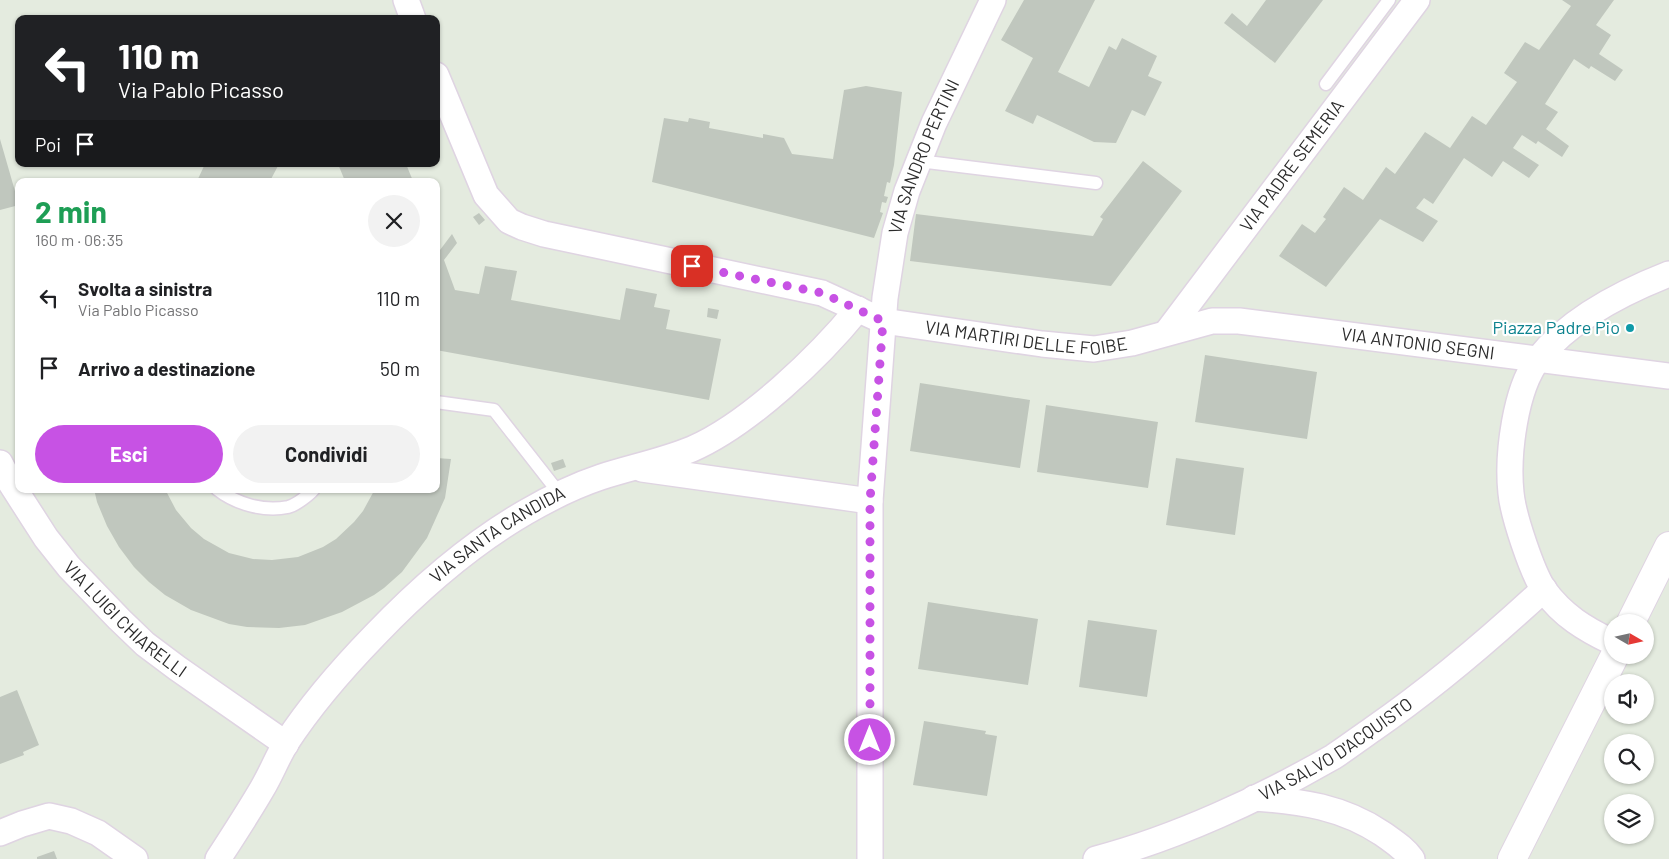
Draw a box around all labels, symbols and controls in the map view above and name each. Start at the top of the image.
text: 110 m [118,34,199,76]
icon: left [35,35,100,100]
street label: VIA SANDRO PERTINI [883,75,963,236]
text: Via Pablo Picasso [118,76,284,102]
street label: VIA PADRE SEMERIA [1235,95,1348,236]
icon: arrive [71,130,99,158]
text: Poi [35,133,61,156]
text: 2 min [35,193,107,229]
button: close [368,195,420,247]
text: 160 m · 06:35 [35,230,123,249]
pin [671,245,713,287]
icon: arrive [678,252,706,280]
text: Svolta a sinistra [78,277,212,300]
icon: left [35,284,63,312]
text: 110 m [376,287,420,310]
text: Via Pablo Picasso [78,300,199,319]
street label: VIA MARTIRI DELLE FOIBE [924,315,1129,360]
place label: Piazza Padre Pio [1492,316,1620,338]
street label: VIA ANTONIO SEGNI [1340,322,1496,364]
marker: Piazza Padre Pio [1624,322,1636,334]
icon: arrive [35,354,63,382]
text: Arrivo a destinazione [78,357,256,380]
text: 50 m [380,357,420,380]
button: Esci [35,425,223,483]
button: Condividi [233,425,420,483]
street label: VIA SANTA CANDIDA [425,481,568,587]
street label: VIA LUIGI CHIARELLI [59,556,191,682]
north arrow [1604,614,1654,664]
map controls [1604,614,1654,844]
button: sound [1604,674,1654,724]
street label: VIA SALVO D'ACQUISTO [1255,692,1416,805]
position arrow [843,713,895,765]
button: search [1604,734,1654,784]
button: layers [1604,794,1654,844]

